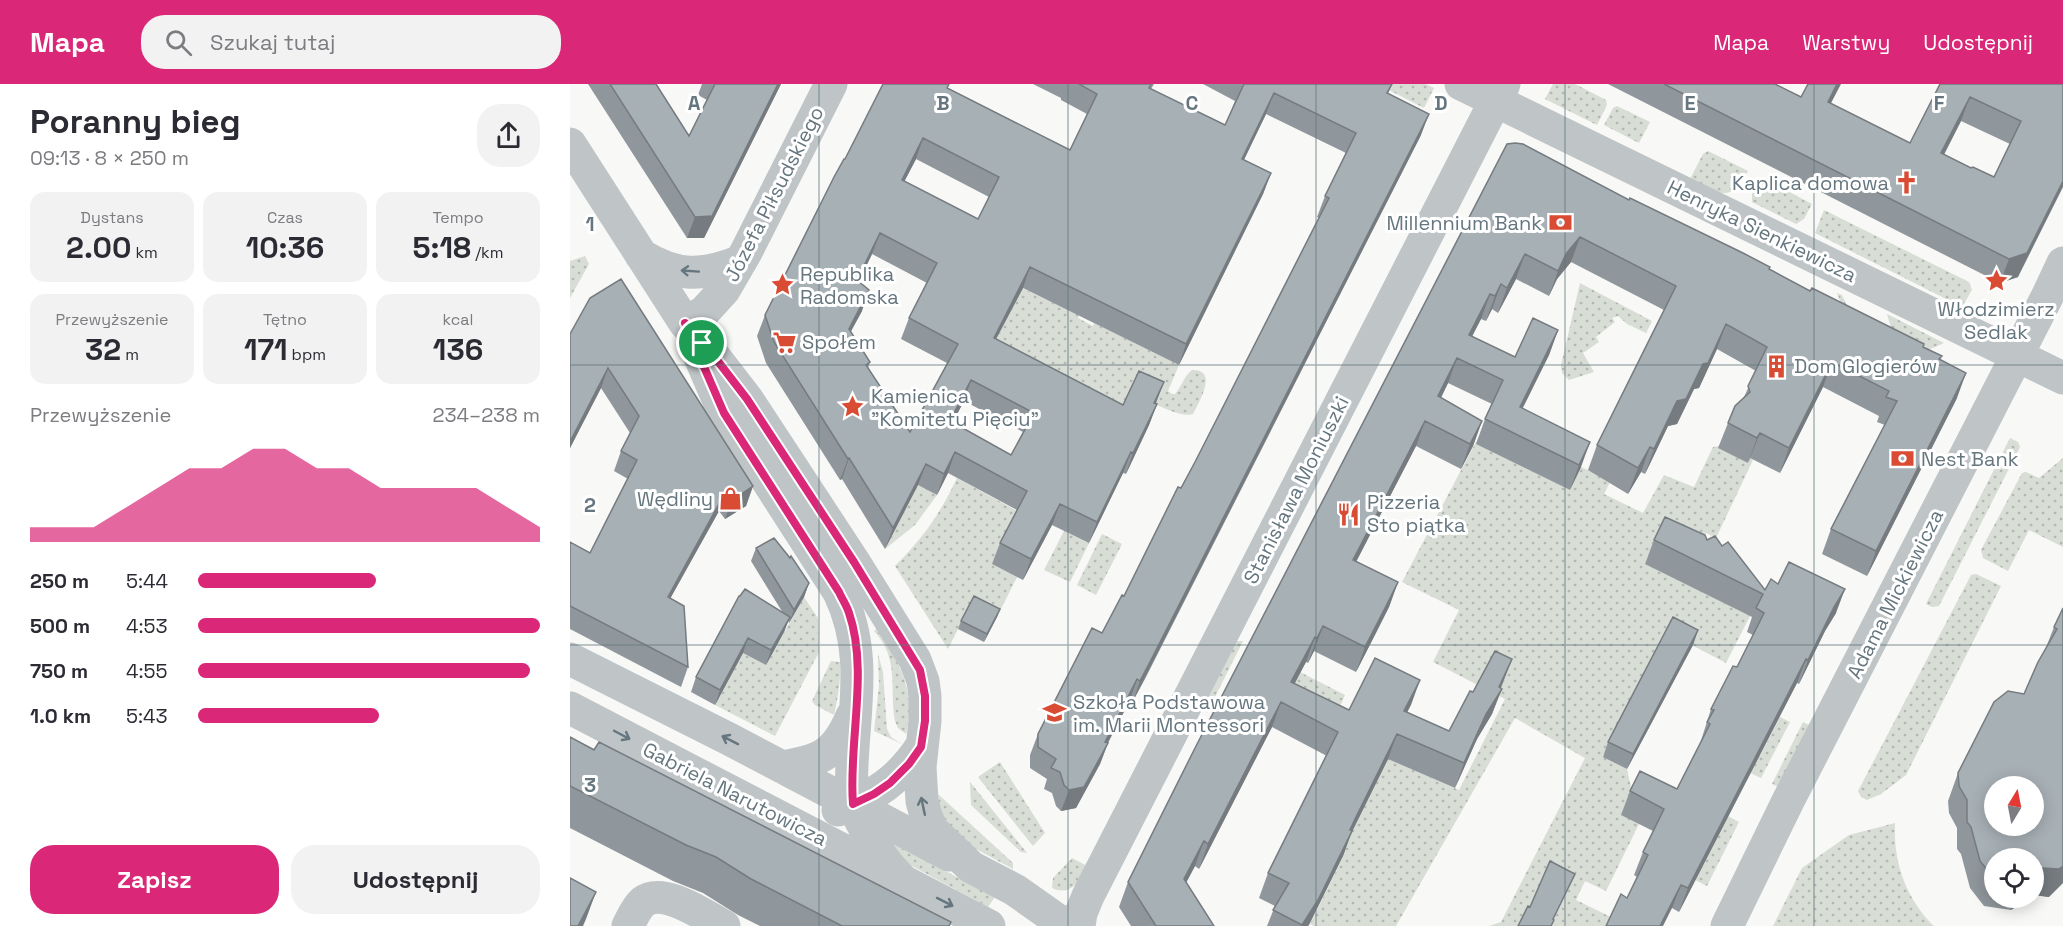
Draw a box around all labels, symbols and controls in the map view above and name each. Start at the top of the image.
search box [141,15,561,69]
text: Mapa [30,24,105,60]
icon: search [162,26,195,59]
text: Szukaj tutaj [210,28,335,56]
text: Mapa [1713,29,1769,56]
text: Warstwy [1802,29,1890,56]
text: Udostępnij [1923,29,2033,56]
text: A [688,90,701,116]
text: B [936,90,950,116]
text: C [1186,90,1199,116]
text: D [1434,90,1448,116]
text: E [1684,90,1696,116]
text: F [1934,90,1945,116]
text: Poranny bieg [30,101,241,143]
street label: Józefa Piłsudskiego [719,102,829,286]
button: share [477,104,540,167]
text: 09:13 · 8 × 250 m [30,145,189,171]
place label: Kaplica domowa [1732,170,1889,196]
church icon: Kaplica domowa [1894,170,1920,196]
street label: Henryka Sienkiewicza [1663,174,1861,288]
text: Dystans [80,207,144,228]
text: Czas [267,207,303,228]
text: Tempo [432,207,484,228]
place label: Millennium Bank [1386,210,1542,236]
bank icon: Millennium Bank [1547,210,1573,236]
text: 1 [585,211,595,237]
text: 2.00 [66,228,131,267]
text: 10:36 [246,228,324,267]
text: 5:18 [413,228,471,267]
text: km [131,242,158,263]
text: /km [471,242,503,263]
place label: Republika Radomska [800,261,899,310]
one-way arrow [681,266,700,277]
place icon: Włodzimierz Sedlak [1983,268,2009,294]
place icon: Republika Radomska [769,272,795,298]
place label: Włodzimierz Sedlak [1937,296,2055,345]
text: Przewyższenie [55,309,169,330]
text: Tętno [263,309,307,330]
text: kcal [443,309,473,330]
pin [676,317,727,368]
icon: arrive [685,326,718,359]
supermarket icon: Społem [771,329,797,355]
place label: Społem [802,329,876,355]
text: 32 [85,330,121,369]
text: 171 [244,330,287,369]
text: 136 [433,330,483,369]
text: m [121,344,139,365]
text: bpm [287,344,326,365]
building icon: Dom Glogierów [1763,353,1789,379]
place label: Dom Glogierów [1794,353,1937,379]
place label: Kamienica "Komitetu Pięciu" [871,383,1039,432]
street label: Stanisława Moniuszki [1237,392,1355,588]
place icon: Kamienica "Komitetu Pięciu" [840,394,866,420]
text: Przewyższenie [30,402,171,428]
text: 234–238 m [432,402,540,428]
bank icon: Nest Bank [1890,446,1916,472]
place label: Nest Bank [1921,446,2019,472]
place label: Wędliny [637,486,713,512]
shop icon: Wędliny [718,486,744,512]
place label: Pizzeria Sto piątka [1367,489,1465,538]
text: 2 [584,492,596,518]
restaurant icon: Pizzeria Sto piątka [1336,501,1362,527]
street label: Adama Mickiewicza [1841,505,1949,683]
text: 250 m [30,568,89,594]
text: 5:44 [126,568,168,594]
text: 500 m [30,613,90,639]
text: 4:53 [126,613,168,639]
text: 750 m [30,658,88,684]
text: 4:55 [126,658,168,684]
place label: Szkoła Podstawowa im. Marii Montessori [1073,689,1265,738]
school or university icon: Szkoła Podstawowa im. Marii Montessori [1042,700,1068,726]
text: 1.0 km [30,703,91,729]
text: 5:43 [126,703,168,729]
one-way arrow [613,729,630,741]
one-way arrow [722,734,739,746]
street label: Gabriela Narutowicza [639,736,831,852]
text: 3 [584,772,596,798]
north arrow [1984,776,2044,836]
map controls [1984,776,2044,908]
one-way arrow [917,796,929,815]
button: Zapisz [30,845,279,914]
button: Udostępnij [291,845,540,914]
button: locate [1984,848,2044,908]
one-way arrow [936,897,954,908]

